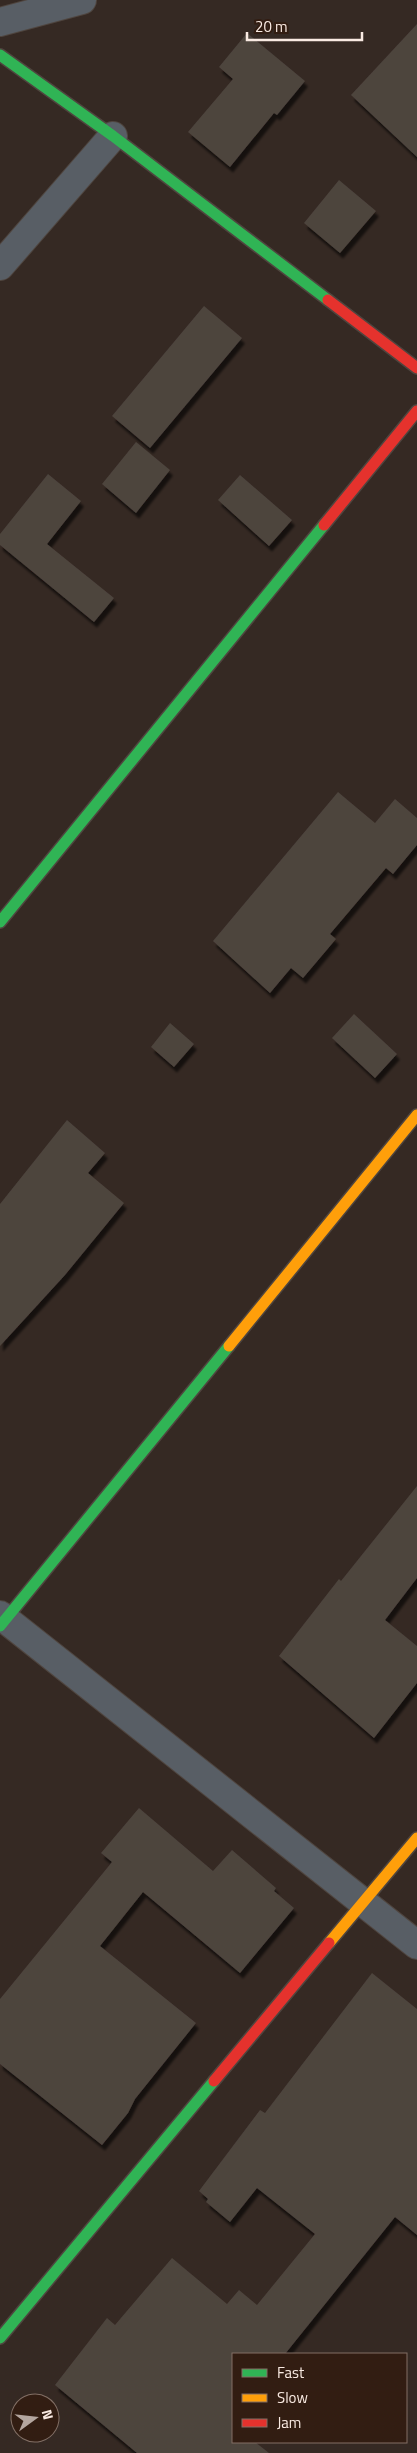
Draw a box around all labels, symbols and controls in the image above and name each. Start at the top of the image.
scale bar [247,10,362,42]
text: 20 m [255,15,288,38]
legend [232,2353,407,2443]
text: Fast [277,2361,305,2384]
text: Slow [277,2386,308,2409]
north arrow [10,2393,60,2443]
text: N [37,2407,59,2422]
text: Jam [277,2411,301,2434]

